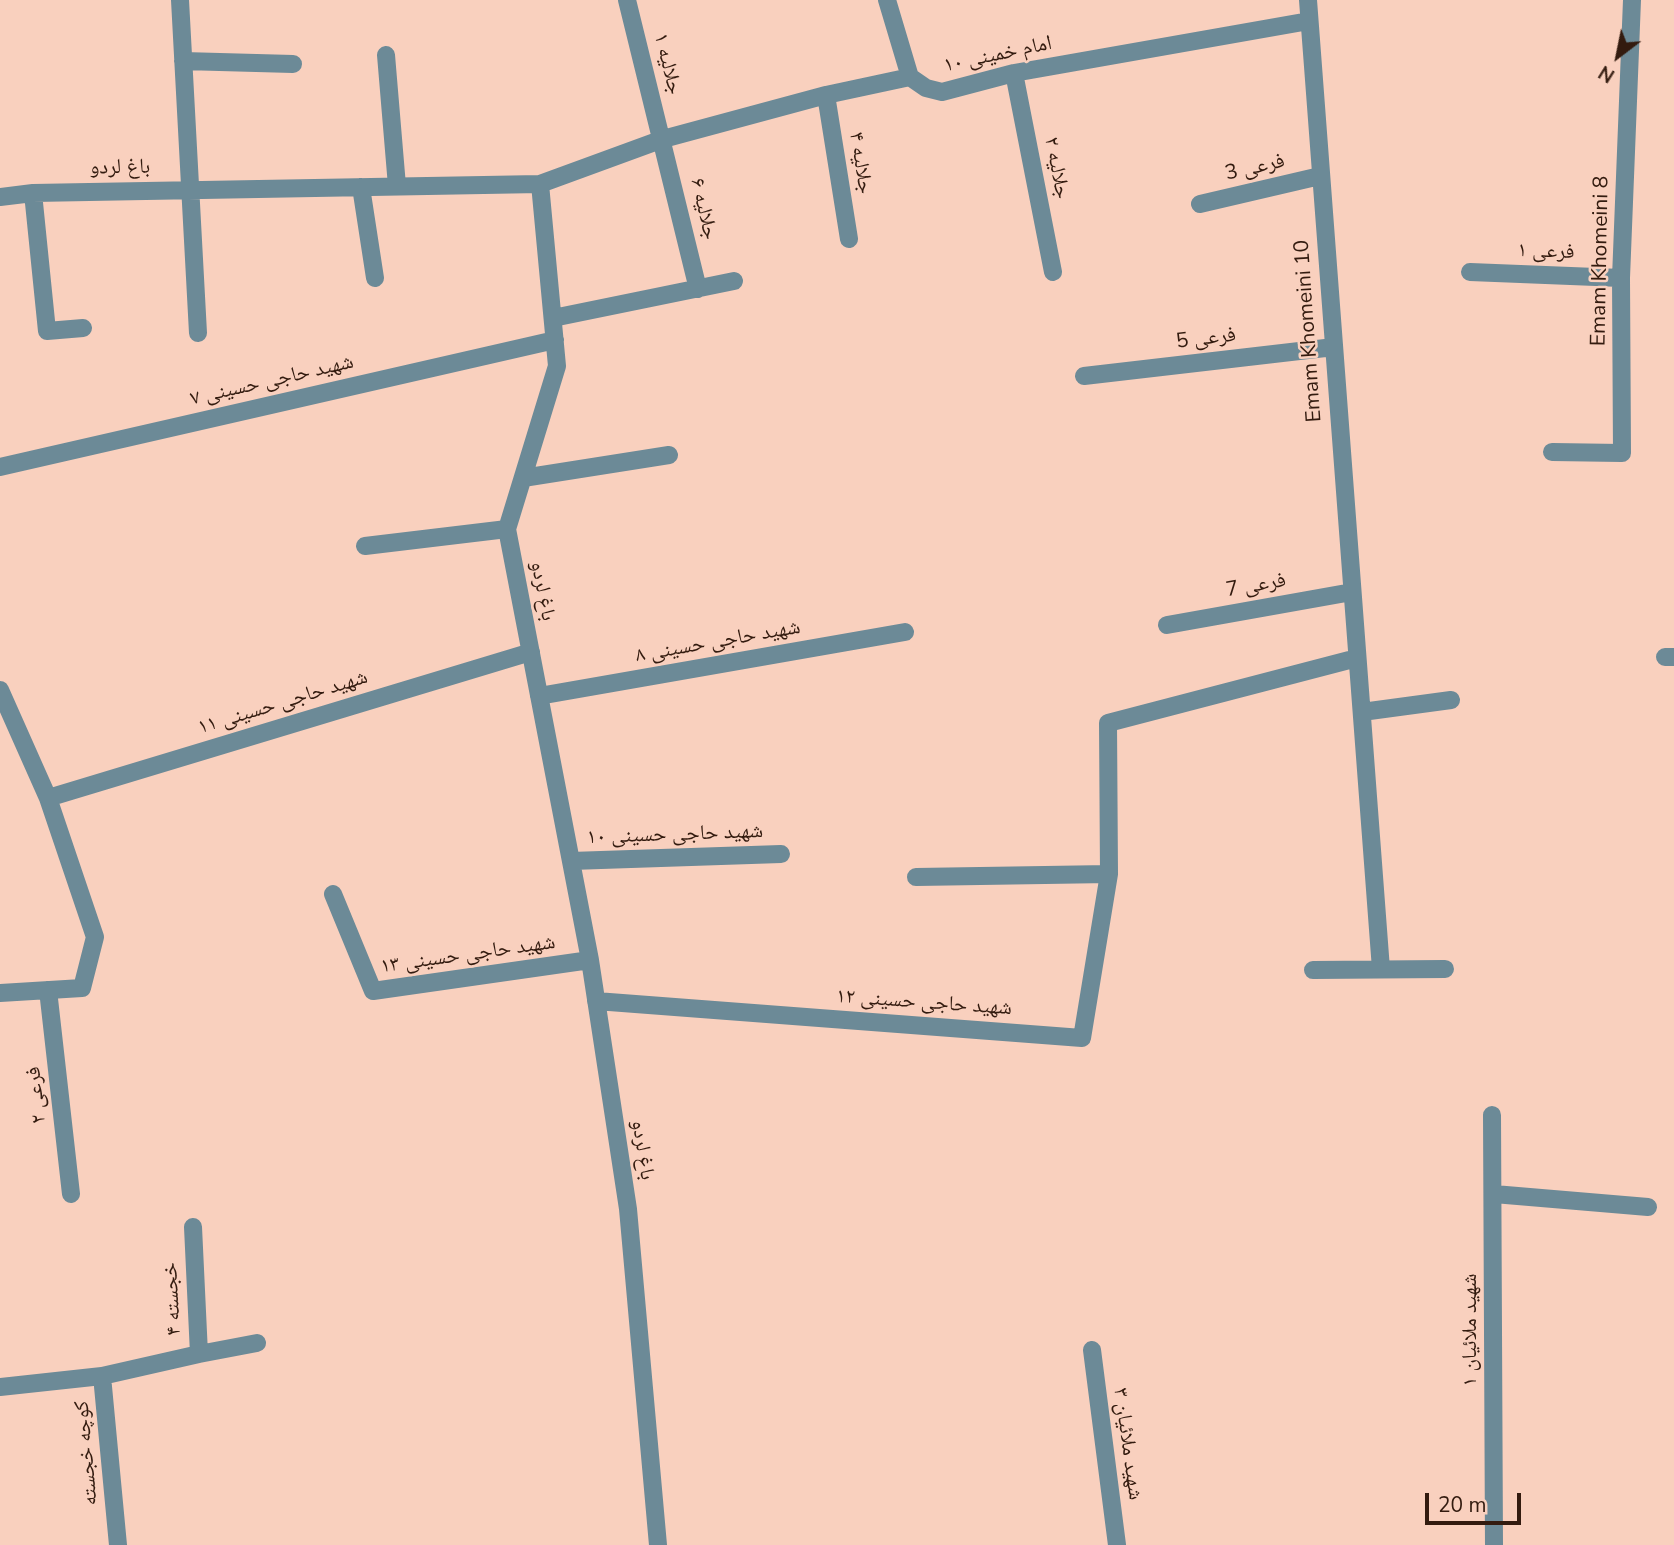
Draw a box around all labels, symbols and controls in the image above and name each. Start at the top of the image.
north arrow [1583,21,1653,91]
street label: جلالیه ۱ [647,31,687,97]
street label: امام خمینی ۱۰ [942,31,1054,79]
text: N [1594,59,1620,89]
street label: جلالیه ۴ [843,130,877,196]
street label: جلالیه ۲ [1038,135,1074,201]
street label: فرعی 3 [1223,149,1287,187]
street label: باغ لردو [89,155,151,181]
street label: جلالیه ۶ [684,176,722,242]
street label: Emam Khomeini 8 [1587,176,1615,346]
street label: فرعی ۱ [1517,238,1575,266]
street label: Emam Khomeini 10 [1290,239,1328,423]
street label: فرعی 5 [1175,323,1237,355]
street label: شهید حاجی حسینی ۷ [188,350,356,412]
street label: باغ لردو [524,559,560,623]
street label: فرعی 7 [1224,568,1288,604]
street label: شهید حاجی حسینی ۸ [634,615,802,669]
street label: شهید حاجی حسینی ۱۱ [195,665,371,741]
street label: شهید حاجی حسینی ۱۰ [586,819,764,851]
street label: شهید حاجی حسینی ۱۳ [379,930,557,980]
street label: شهید حاجی حسینی ۱۲ [835,984,1013,1022]
street label: فرعی ۲ [21,1065,53,1125]
street label: باغ لردو [625,1118,659,1182]
street label: خجسته ۴ [159,1262,187,1336]
street label: شهید ملائیان ۱ [1458,1274,1484,1386]
street label: شهید ملائیان ۳ [1107,1386,1147,1502]
street label: کوچه خجسته [70,1400,104,1506]
scale bar [1429,1478,1525,1522]
text: 20 m [1438,1491,1487,1519]

